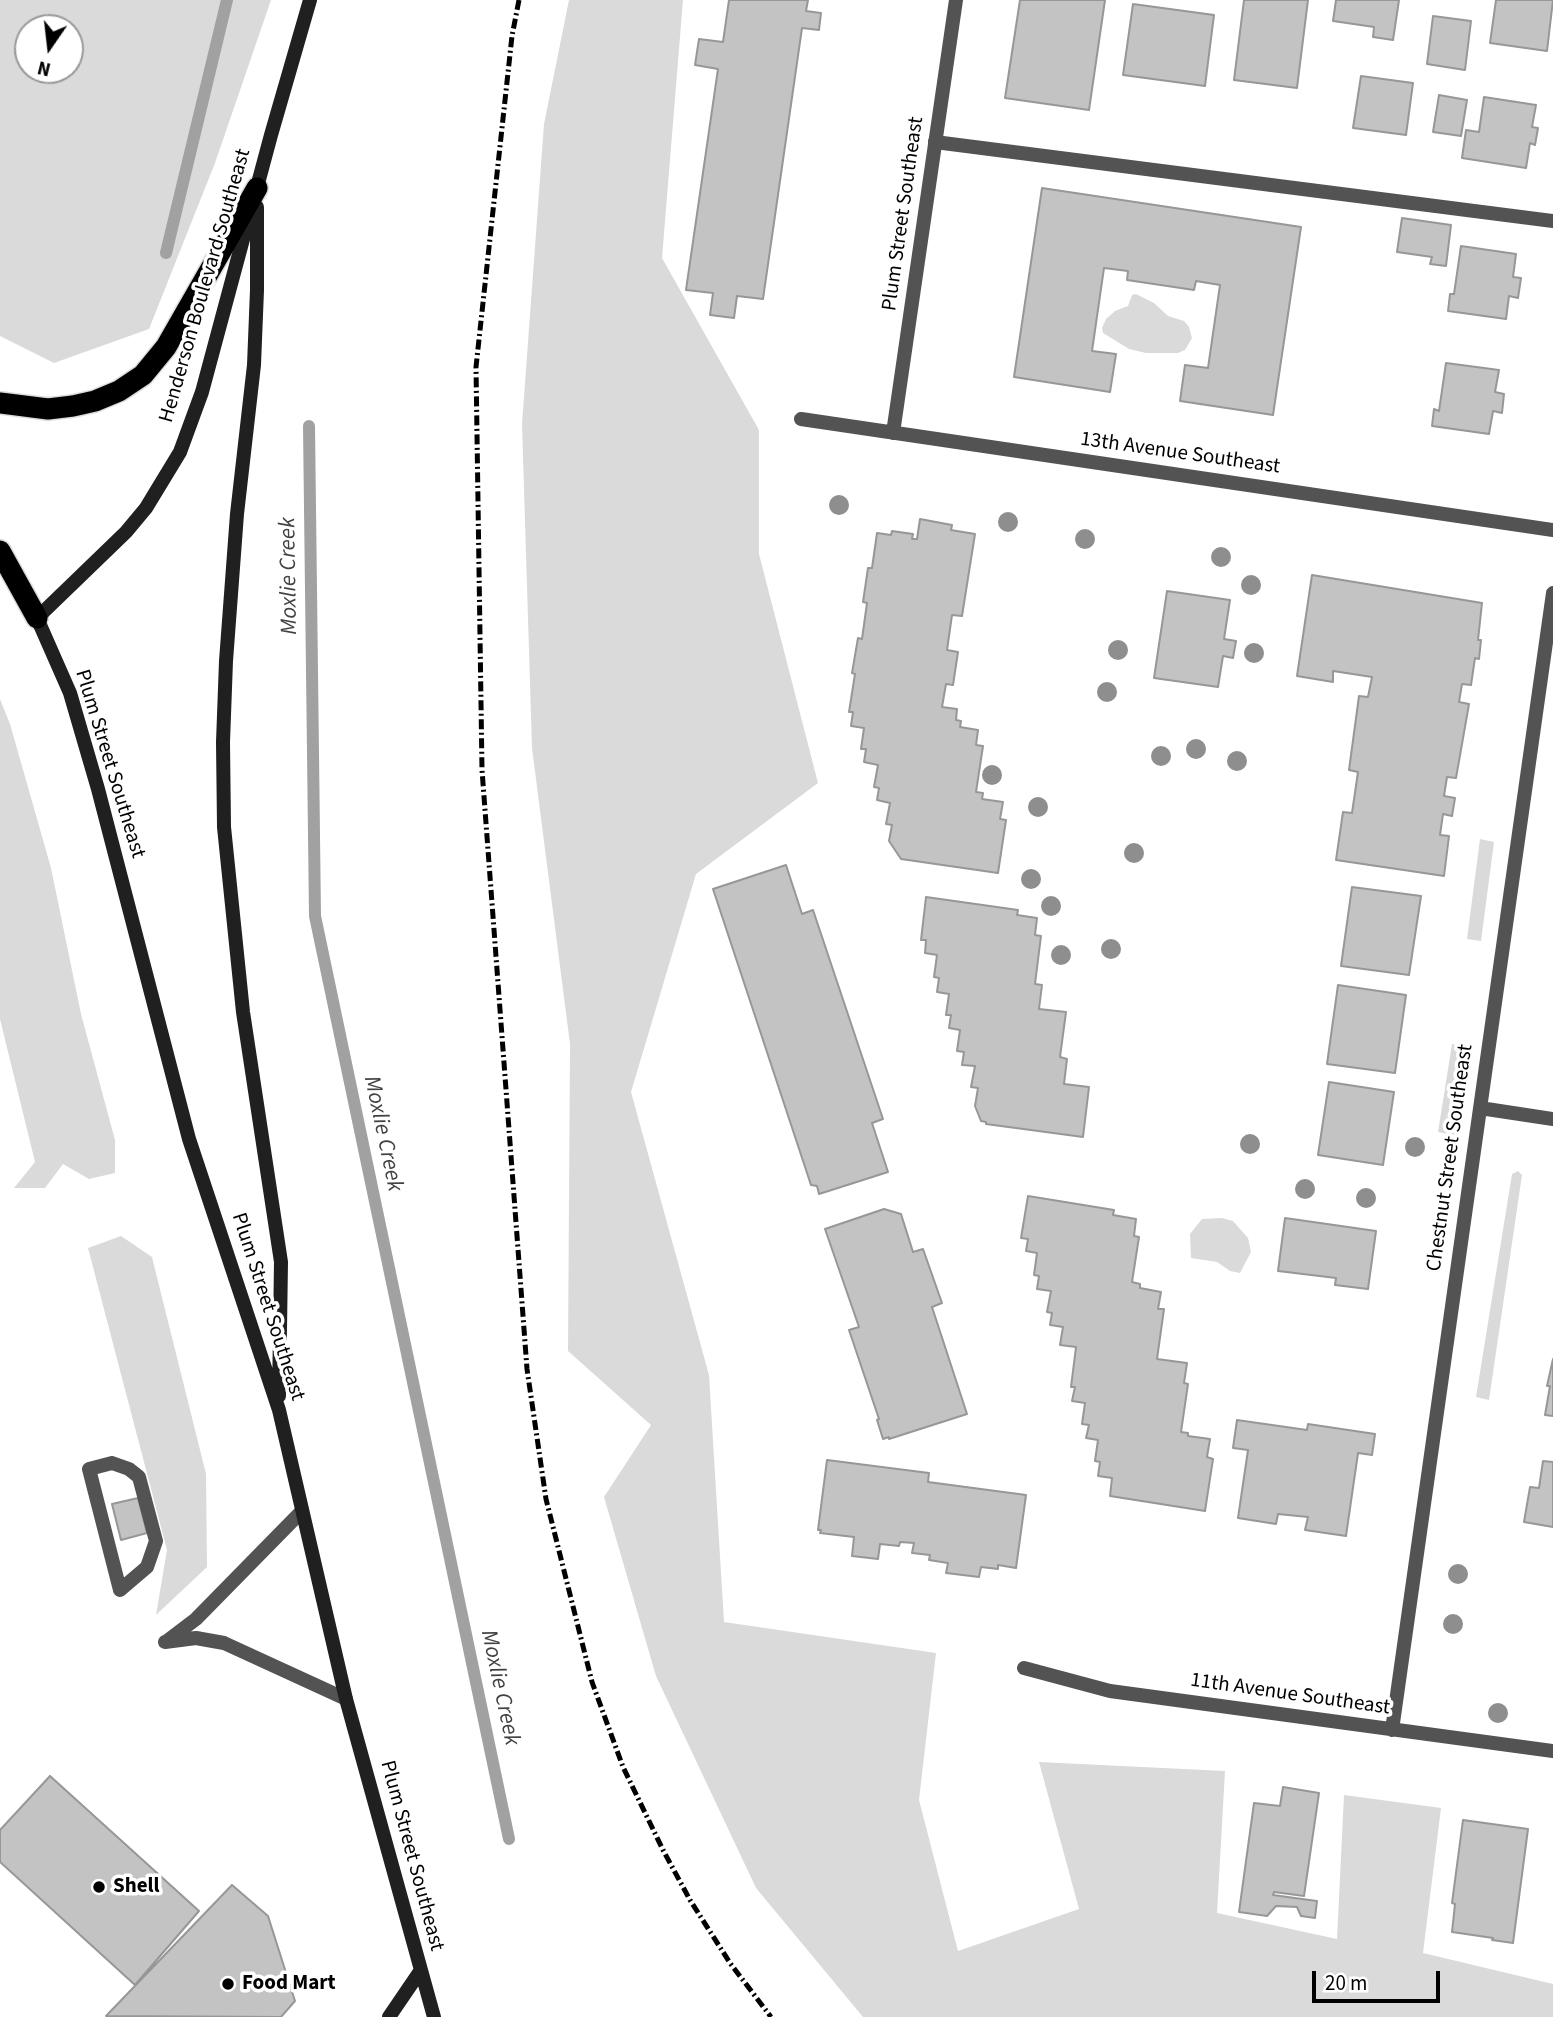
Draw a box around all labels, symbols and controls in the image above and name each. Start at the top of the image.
north arrow [14,14,84,84]
text: N [35,53,54,83]
street label: Plum Street Southeast [878,115,930,313]
street label: Henderson Boulevard Southeast [155,146,257,426]
street label: 13th Avenue Southeast [1079,428,1281,480]
water label: Moxlie Creek [275,517,305,635]
street label: Plum Street Southeast [68,667,150,861]
street label: Chestnut Street Southeast [1423,1043,1479,1273]
water label: Moxlie Creek [356,1074,408,1194]
street label: Plum Street Southeast [225,1210,309,1404]
water label: Moxlie Creek [473,1628,525,1748]
street label: 11th Avenue Southeast [1189,1669,1391,1721]
street label: Plum Street Southeast [373,1758,449,1954]
place label: Shell [113,1874,160,1900]
marker: Shell [91,1879,107,1895]
scale bar [1315,1958,1443,2002]
text: 20 m [1325,1968,1367,1998]
place label: Food Mart [242,1971,336,1997]
marker: Food Mart [220,1976,236,1992]

